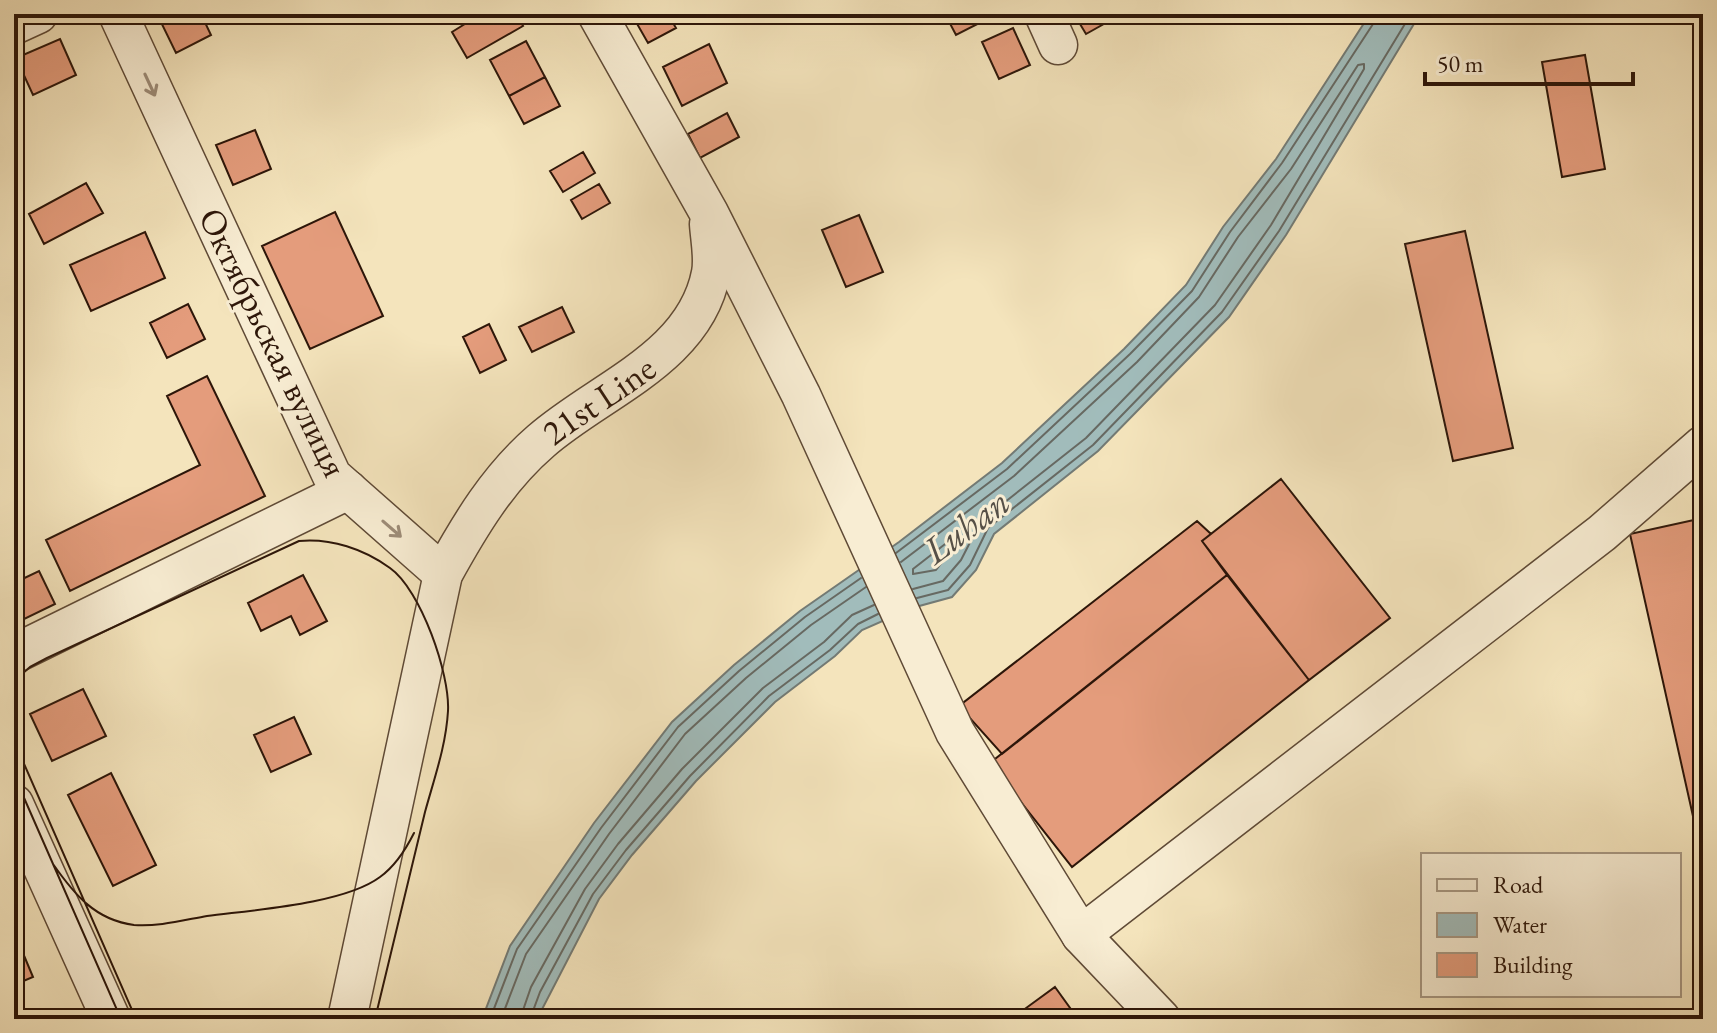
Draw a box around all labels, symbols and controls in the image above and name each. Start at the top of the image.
scale bar [1425,36,1633,86]
text: 50 m [1437,48,1484,79]
one-way arrow [144,72,159,96]
street label: Октябрьская вулиця [188,200,359,485]
street label: 21st Line [532,345,665,455]
water label: Luhan [911,477,1019,575]
one-way arrow [382,520,402,538]
legend [1421,853,1681,997]
text: Road [1493,869,1544,900]
text: Water [1493,909,1547,940]
text: Building [1493,949,1573,980]

